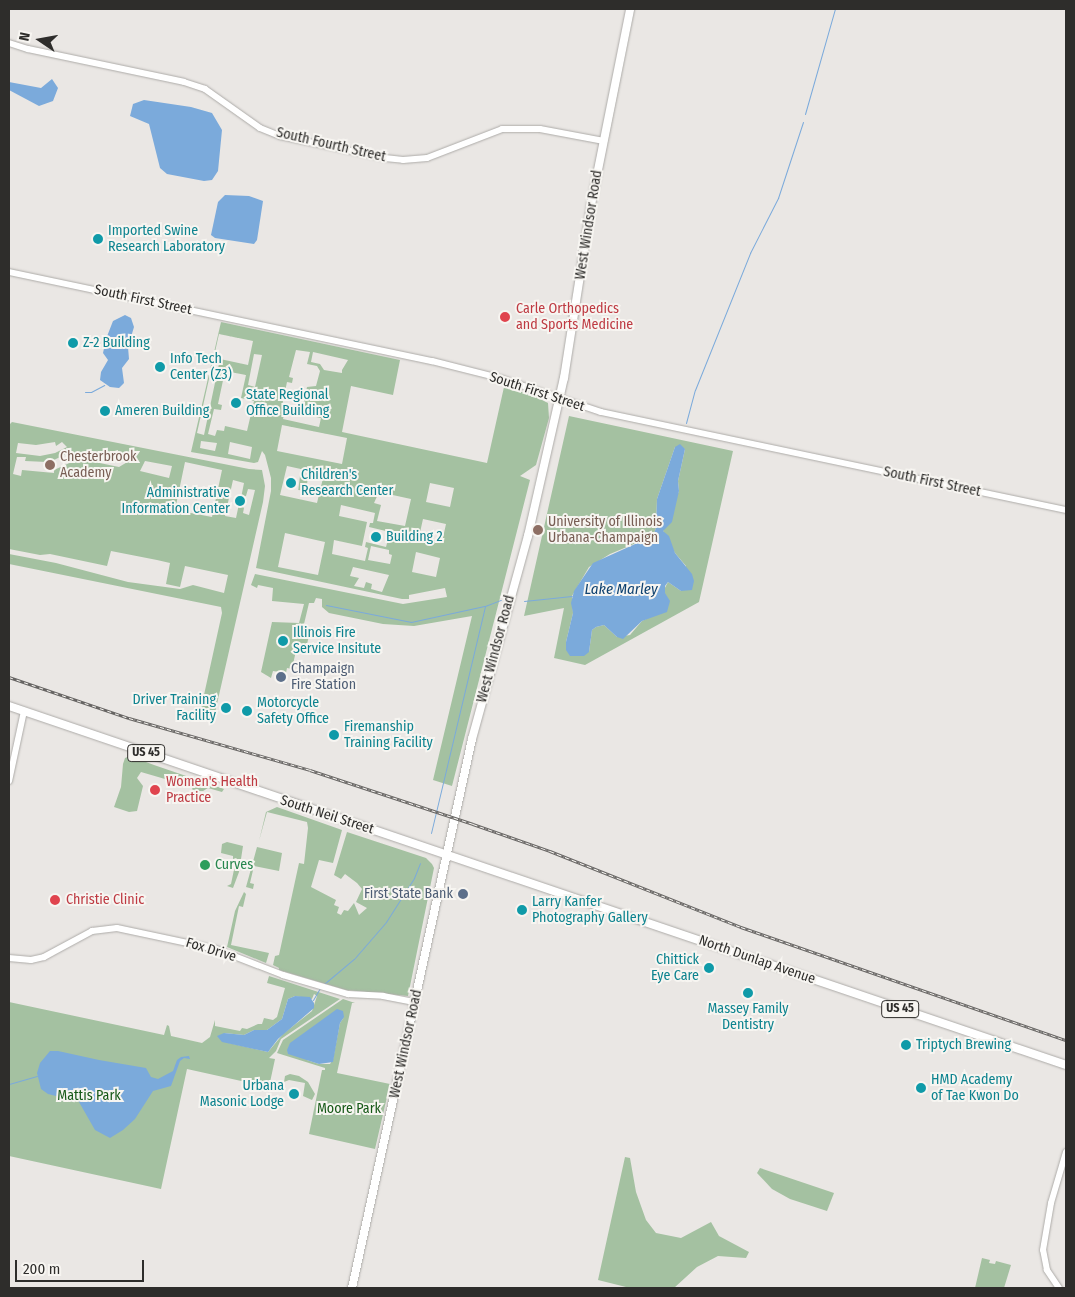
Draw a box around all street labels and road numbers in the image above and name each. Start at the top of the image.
street label: South Fourth Street [275,124,387,166]
street label: West Windsor Road [572,169,606,281]
street label: South First Street [93,281,193,319]
street label: South First Street [487,369,587,415]
street label: South First Street [882,463,982,501]
street label: West Windsor Road [474,593,518,705]
road number: US 45 [126,744,166,762]
street label: South Neil Street [278,792,376,838]
street label: North Dunlap Avenue [697,932,817,988]
street label: Fox Drive [184,934,238,966]
street label: West Windsor Road [386,988,426,1100]
road number: US 45 [880,1000,920,1019]

